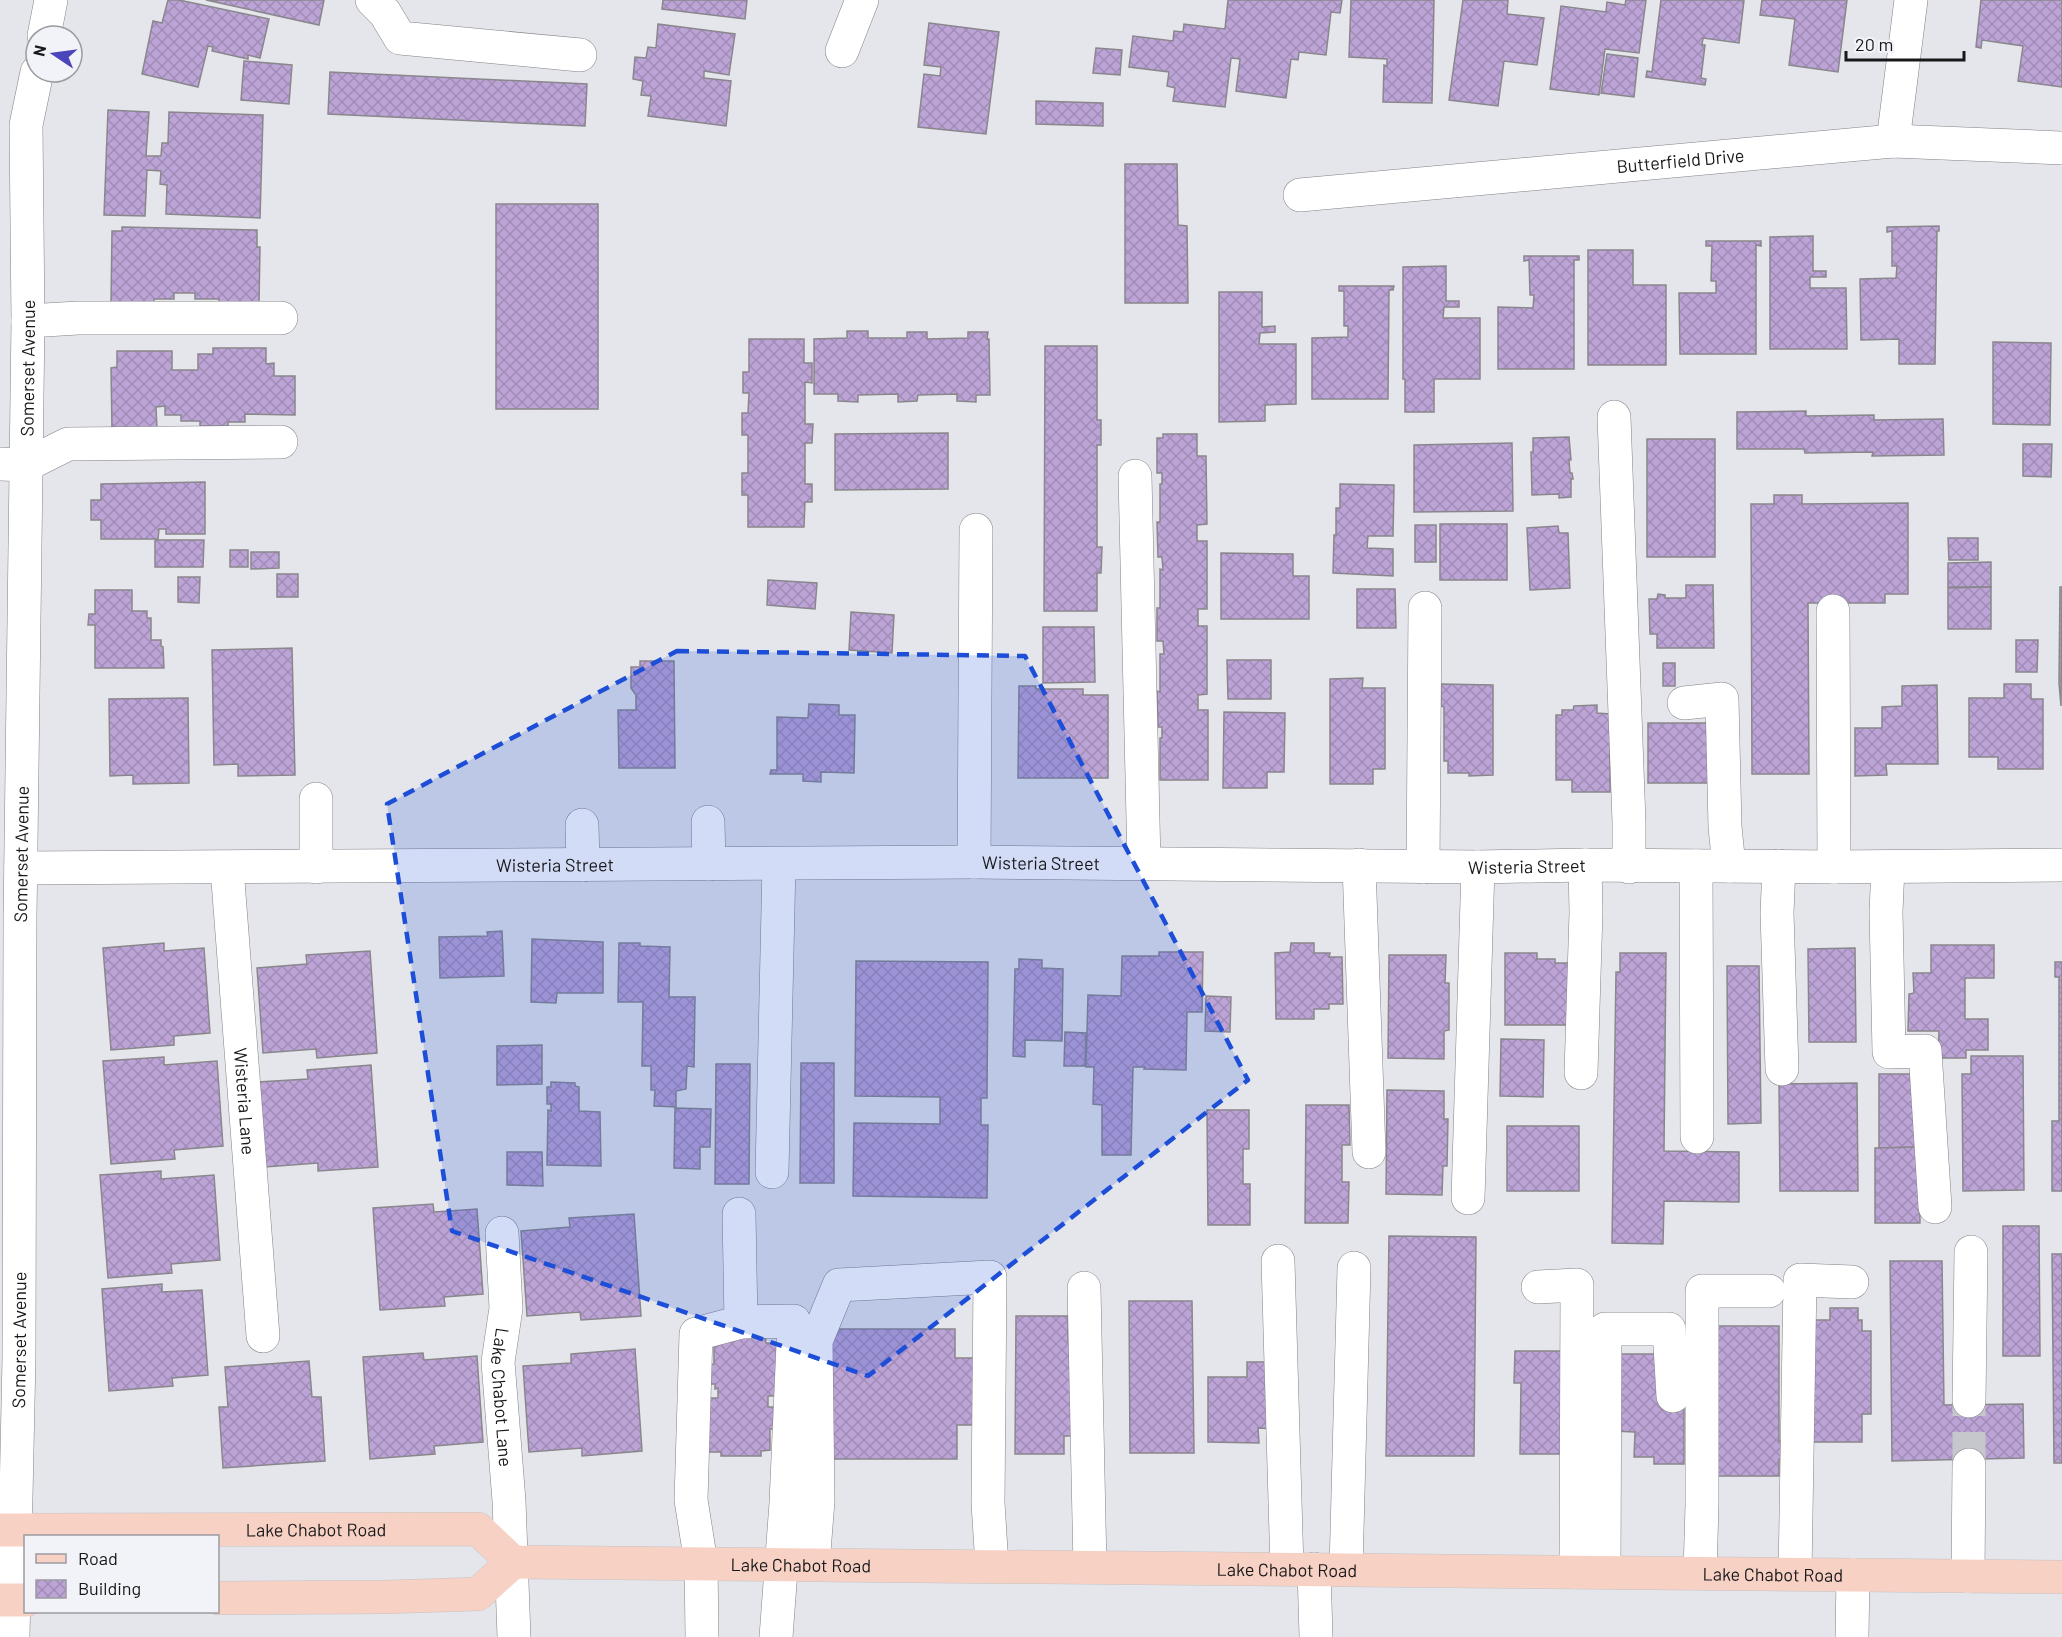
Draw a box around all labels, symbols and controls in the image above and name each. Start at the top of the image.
north arrow [24,24,84,84]
scale bar [1846,24,1964,62]
text: 20 m [1855,33,1893,55]
text: N [28,43,49,58]
street label: Butterfield Drive [1616,144,1745,177]
street label: Somerset Avenue [15,300,39,437]
street label: Somerset Avenue [9,786,33,923]
street label: Wisteria Street [982,851,1100,874]
street label: Wisteria Street [496,853,614,876]
street label: Wisteria Street [1468,854,1586,878]
street label: Wisteria Lane [230,1047,260,1156]
street label: Somerset Avenue [7,1272,30,1409]
street label: Lake Chabot Lane [487,1326,517,1468]
street label: Lake Chabot Road [246,1518,386,1540]
legend [24,1535,219,1613]
text: Road [78,1547,118,1569]
street label: Lake Chabot Road [730,1553,871,1576]
street label: Lake Chabot Road [1216,1558,1357,1581]
street label: Lake Chabot Road [1702,1563,1843,1586]
text: Building [78,1577,141,1599]

